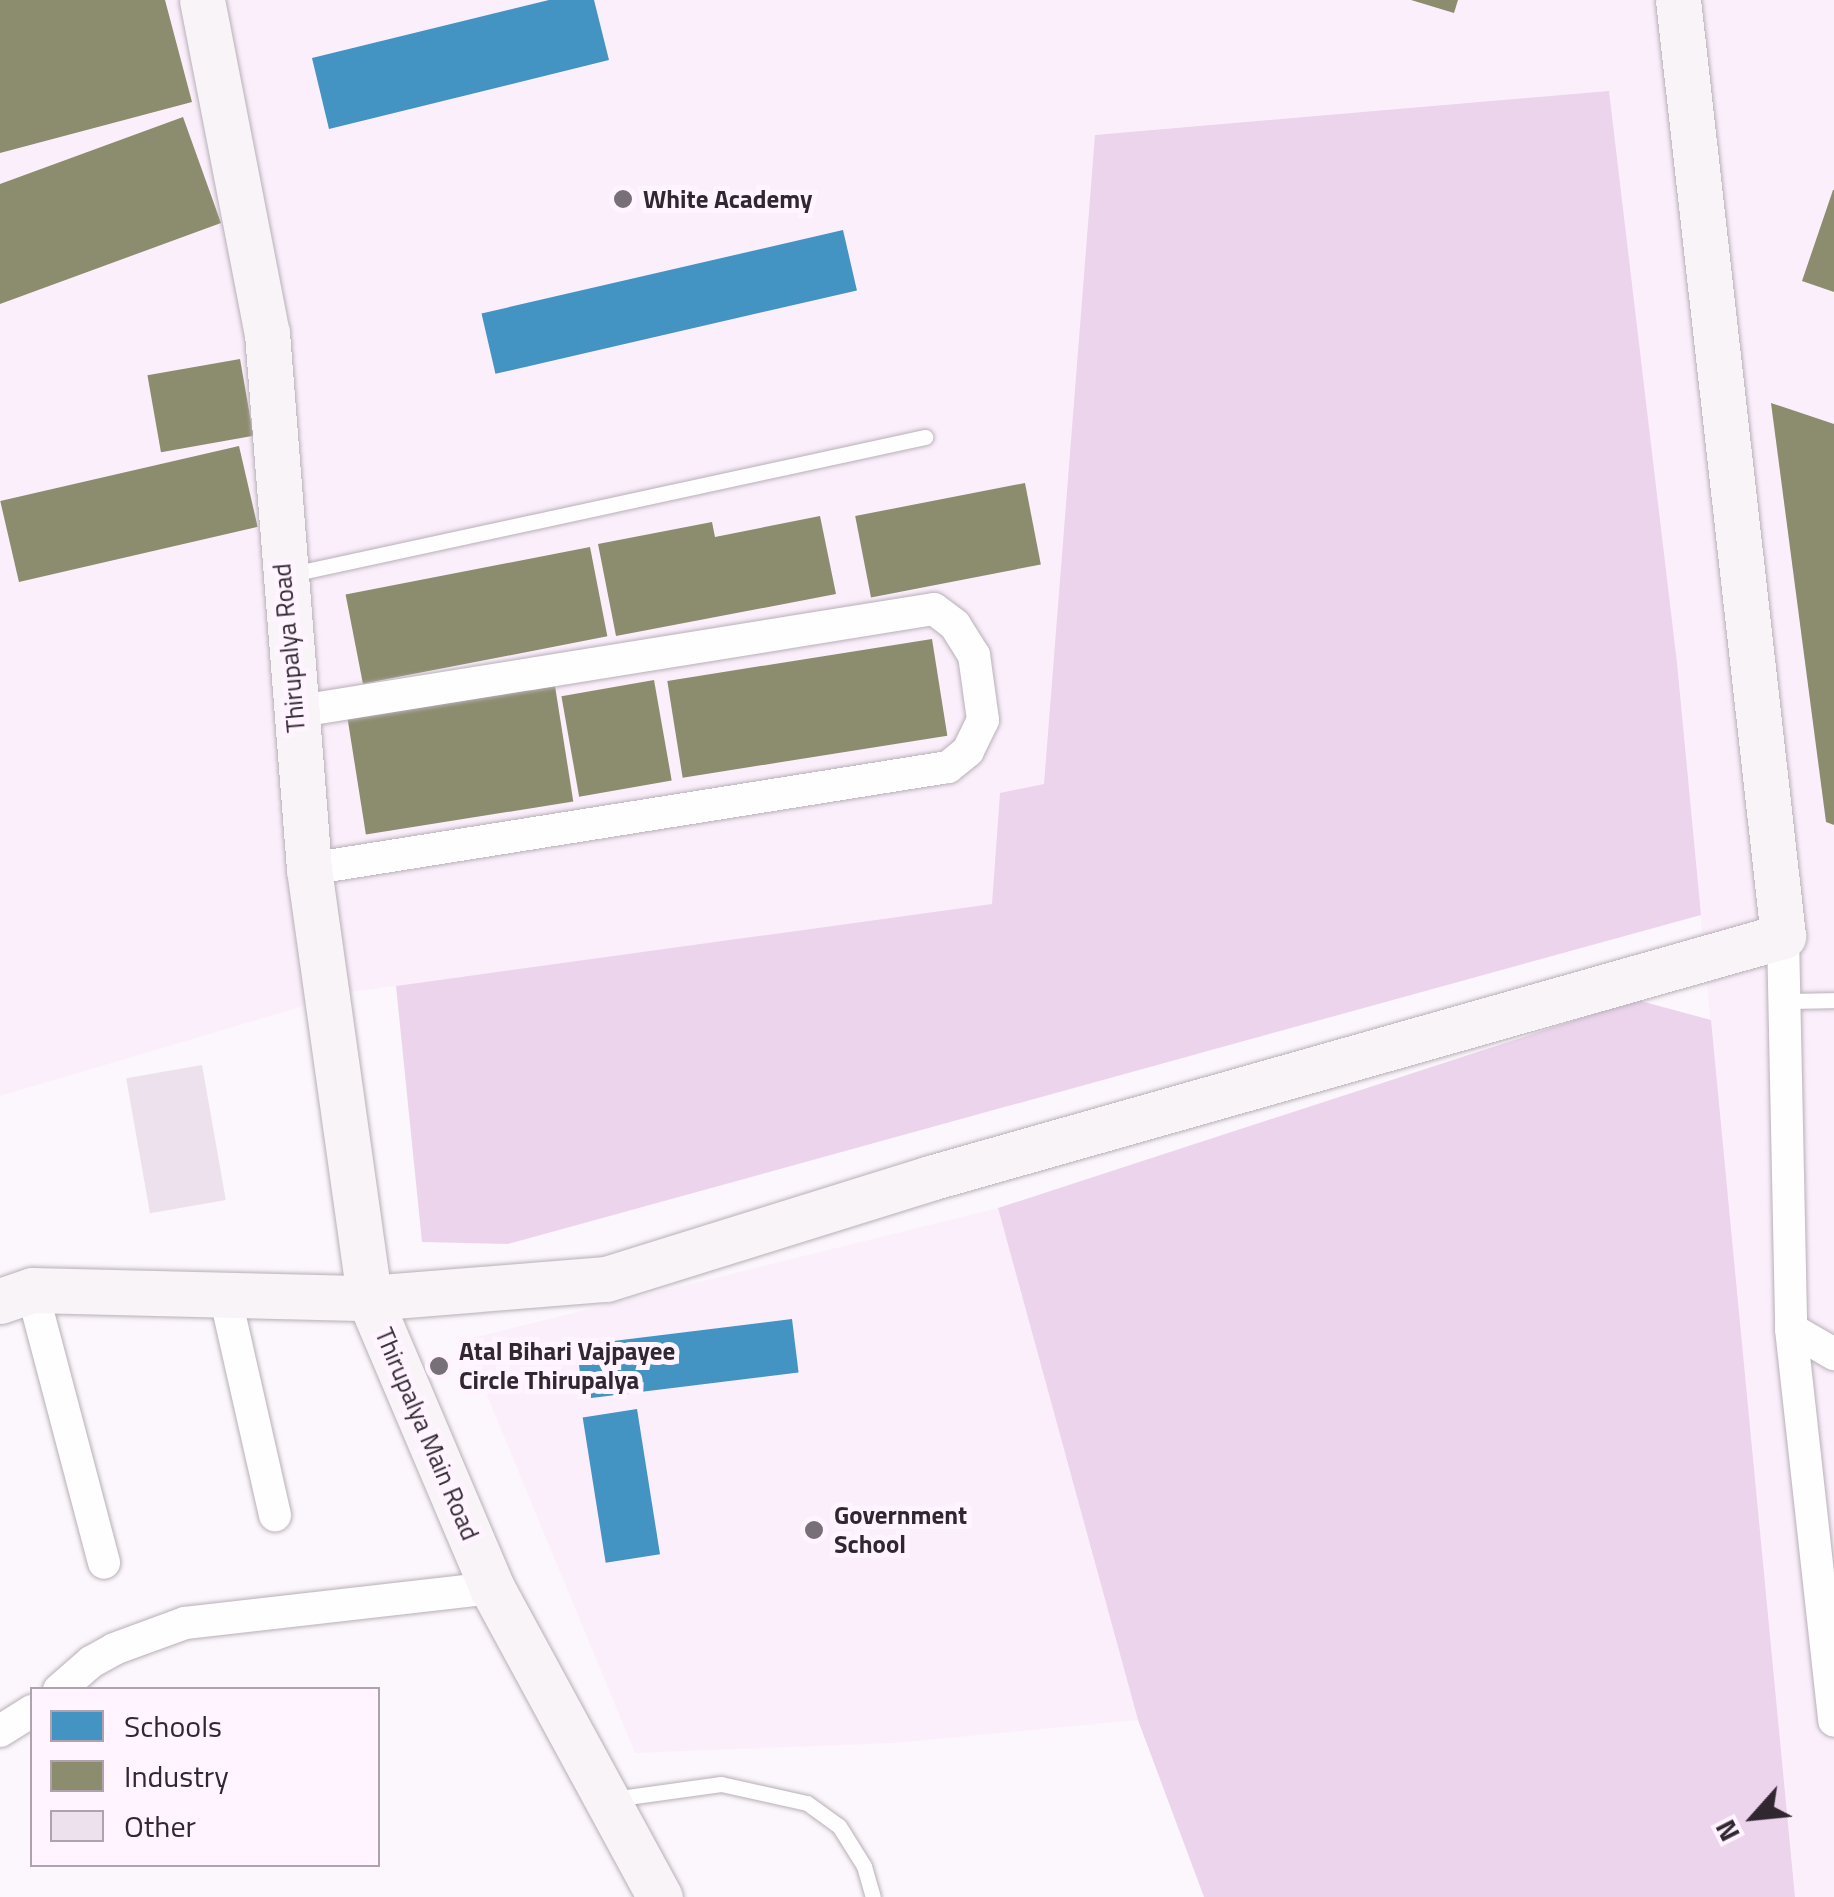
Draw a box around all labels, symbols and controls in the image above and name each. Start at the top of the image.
place label: White Academy [643,184,813,214]
marker: White Academy [612,188,634,210]
street label: Thirupalya Road [267,562,311,734]
street label: Thirupalya Main Road [369,1323,485,1545]
place label: Atal Bihari Vajpayee Circle Thirupalya [459,1337,675,1396]
marker: Atal Bihari Vajpayee Circle Thirupalya [428,1355,450,1377]
place label: Government School [834,1501,967,1560]
marker: Government School [803,1519,825,1541]
legend [30,1687,380,1867]
text: Schools [124,1703,222,1749]
text: Industry [124,1753,229,1799]
north arrow [1704,1767,1804,1867]
text: Other [124,1803,196,1849]
text: N [1703,1812,1750,1849]

